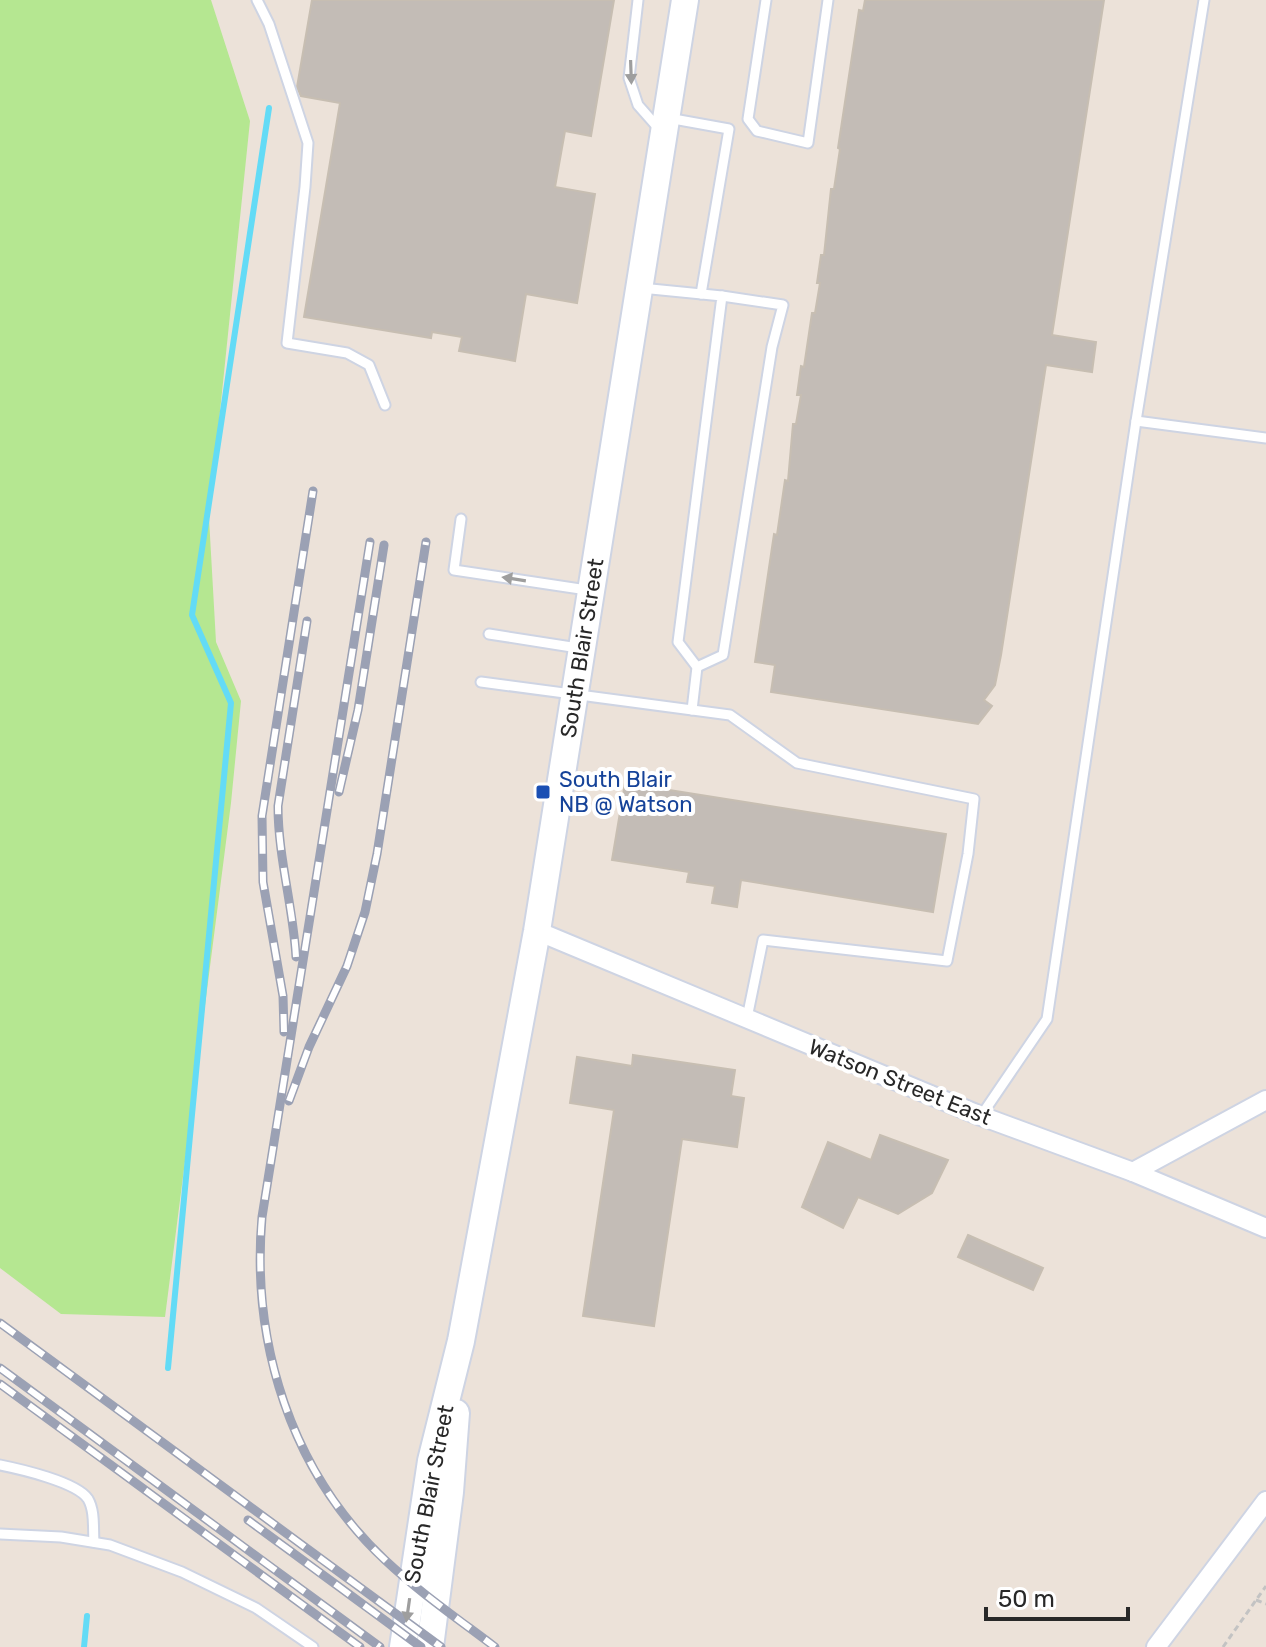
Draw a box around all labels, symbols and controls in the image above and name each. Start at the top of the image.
one-way arrow [624,60,637,85]
street label: South Blair Street [554,556,610,740]
one-way arrow [501,572,526,585]
place label: South Blair NB @ Watson [559,766,693,818]
marker: South Blair NB @ Watson [534,783,552,801]
street label: Watson Street East [805,1033,996,1131]
street label: South Blair Street [398,1402,460,1586]
scale bar [986,1571,1128,1621]
text: 50 m [998,1585,1055,1613]
one-way arrow [401,1598,414,1623]

